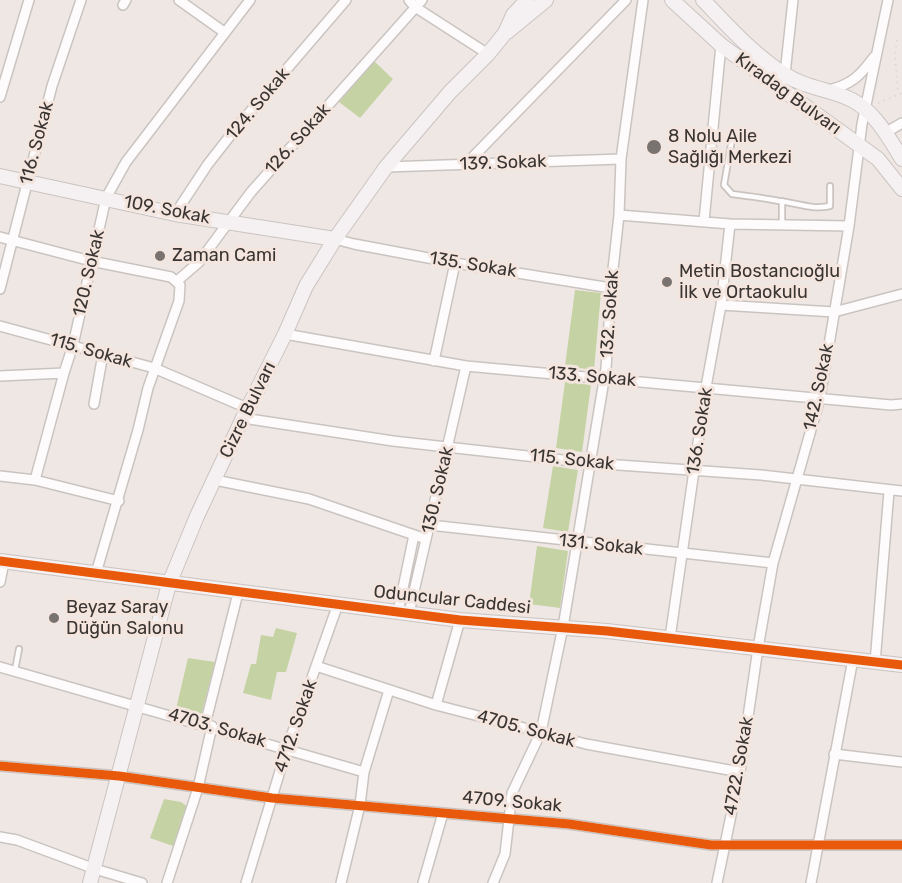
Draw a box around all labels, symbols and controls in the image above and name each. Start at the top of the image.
street label: Kıradag Bulvarı [731,48,845,140]
street label: 124. Sokak [222,63,294,145]
street label: 116. Sokak [16,99,58,187]
street label: 126. Sokak [261,99,335,179]
place label: 8 Nolu Aile Sağlığı Merkezi [668,126,792,168]
marker: 8 Nolu Aile Sağlığı Merkezi [645,138,663,156]
street label: 139. Sokak [459,151,547,175]
street label: 109. Sokak [122,191,212,229]
street label: 120. Sokak [69,228,109,318]
place label: Zaman Cami [172,245,276,267]
street label: 135. Sokak [428,247,518,283]
marker: Zaman Cami [153,249,167,263]
place label: Metin Bostancıoğlu İlk ve Ortaokulu [679,261,840,304]
street label: 132. Sokak [596,269,624,359]
marker: Metin Bostancıoğlu İlk ve Ortaokulu [660,275,674,289]
street label: 115. Sokak [47,329,135,373]
street label: 142. Sokak [799,342,839,432]
street label: Cizre Bulvarı [215,358,281,462]
street label: 133. Sokak [547,362,637,392]
street label: 136. Sokak [682,386,718,476]
street label: 130. Sokak [418,444,458,536]
street label: 115. Sokak [529,445,615,475]
street label: 131. Sokak [558,530,644,560]
street label: Oduncular Caddesi [372,581,532,619]
place label: Beyaz Saray Düğün Salonu [66,597,184,640]
marker: Beyaz Saray Düğün Salonu [47,611,61,625]
street label: 4712. Sokak [270,677,322,775]
street label: 4703. Sokak [165,704,269,752]
street label: 4705. Sokak [474,706,578,752]
street label: 4722. Sokak [720,715,758,817]
street label: 4709. Sokak [461,787,563,817]

